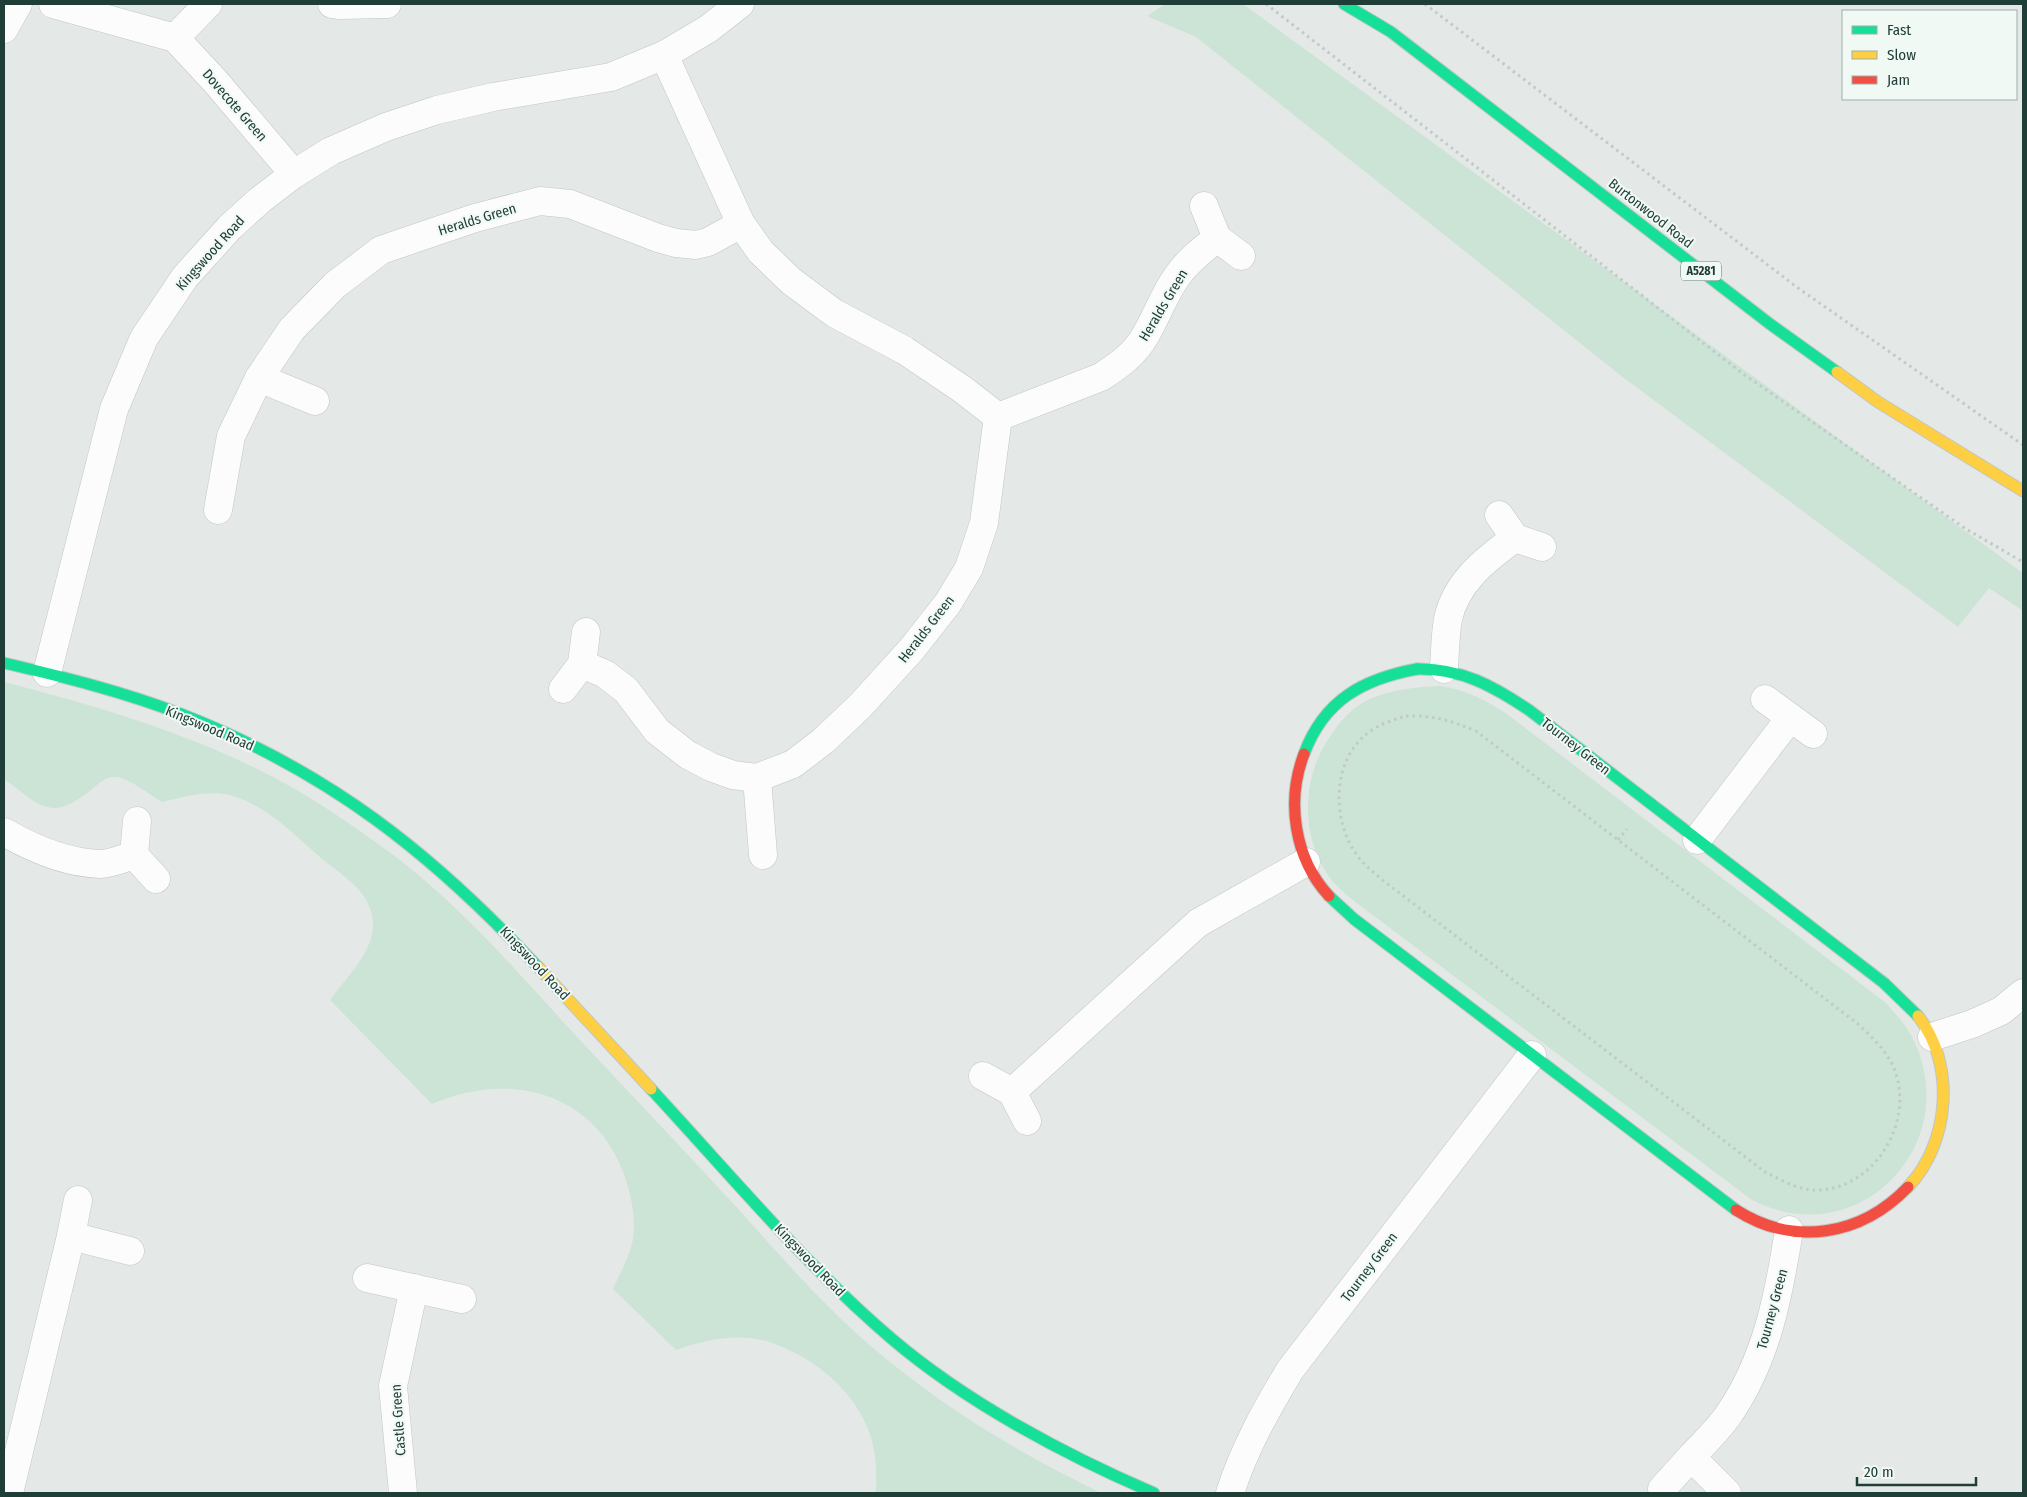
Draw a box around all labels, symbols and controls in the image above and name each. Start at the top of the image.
legend [1842,10,2017,100]
text: Fast [1887,21,1911,39]
text: Slow [1887,46,1916,64]
street label: Dovecote Green [199,66,271,145]
text: Jam [1887,71,1910,89]
street label: Burtonwood Road [1605,175,1696,252]
street label: Heralds Green [436,200,518,239]
street label: Kingswood Road [172,213,248,294]
road number: A5281 [1681,262,1721,280]
street label: Heralds Green [1135,266,1191,344]
street label: Heralds Green [895,592,958,666]
street label: Kingswood Road [163,702,257,755]
street label: Tourney Green [1538,714,1614,779]
street label: Kingswood Road [496,923,573,1004]
street label: Kingswood Road [771,1220,849,1300]
street label: Tourney Green [1338,1229,1401,1305]
street label: Tourney Green [1754,1267,1791,1351]
street label: Castle Green [388,1384,409,1456]
scale bar [1857,1454,1976,1486]
text: 20 m [1864,1463,1894,1481]

